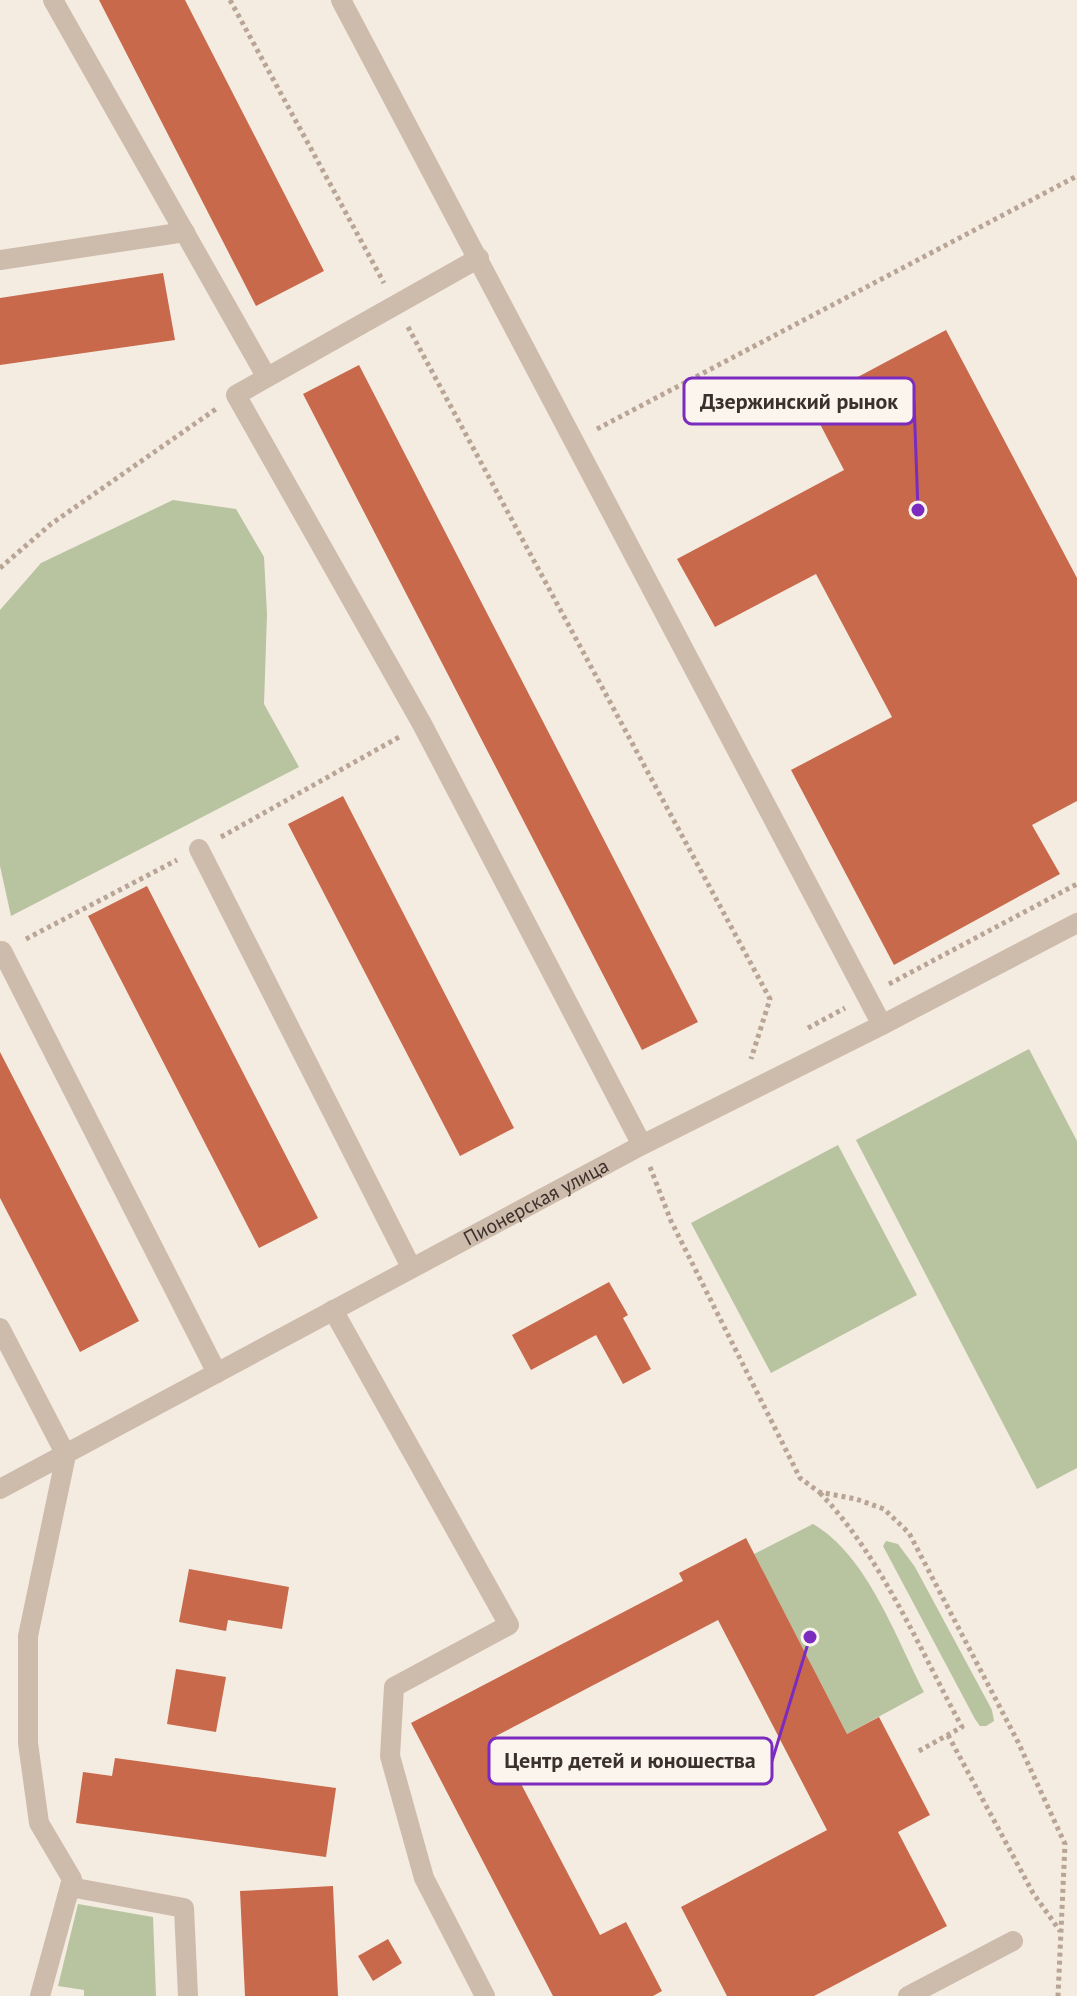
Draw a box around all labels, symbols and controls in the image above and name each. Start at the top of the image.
callout: Дзержинский рынок [684,378,914,424]
text: Дзержинский рынок [700,387,898,415]
street label: Пионерская улица [459,1152,613,1251]
callout: Центр детей и юношества [489,1738,772,1784]
text: Центр детей и юношества [504,1746,756,1774]

